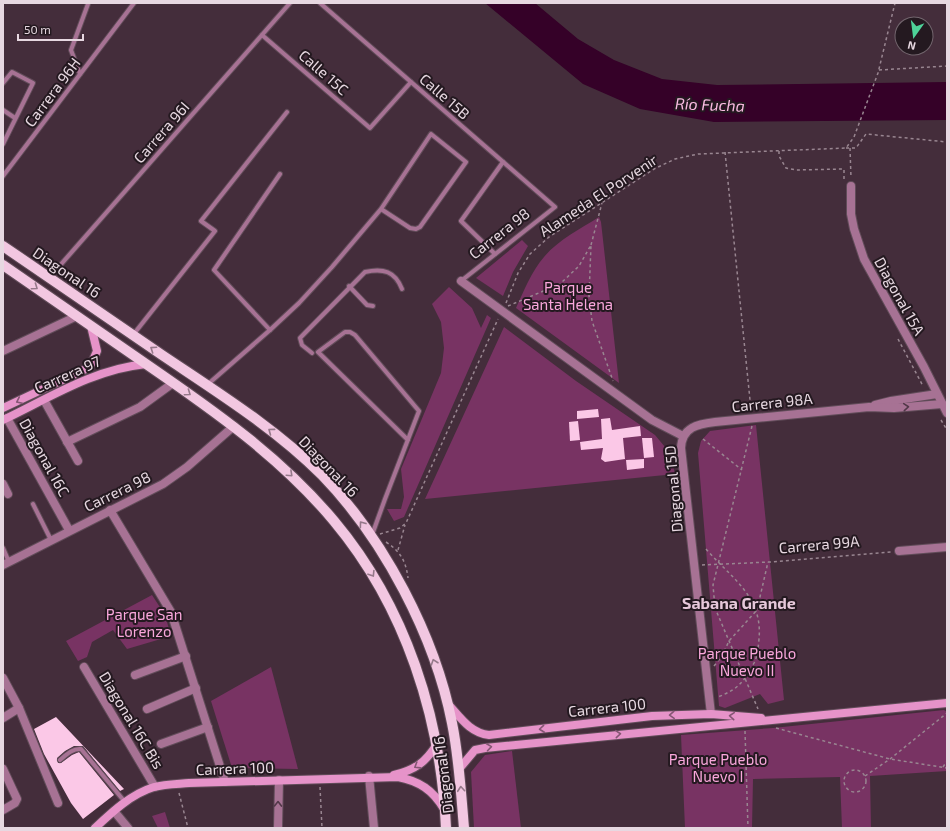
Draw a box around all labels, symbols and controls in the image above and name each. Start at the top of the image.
scale bar [18,16,83,42]
north arrow [894,16,934,56]
text: 50 m [24,22,51,36]
text: N [906,39,917,53]
street label: Calle 15C [296,46,353,99]
street label: Carrera 96H [20,54,84,130]
street label: Calle 15B [416,69,474,123]
water label: Río Fucha [675,93,745,115]
street label: Carrera 96I [129,98,193,166]
street label: Alameda El Porvenir [536,150,660,240]
street label: Carrera 98 [465,204,533,262]
street label: Diagonal 16 [30,243,104,301]
street label: Diagonal 15A [871,254,929,339]
park label: Parque Santa Helena [523,278,613,313]
one-way arrow [31,282,38,290]
one-way arrow [150,346,157,354]
street label: Carrera 97 [31,351,103,397]
one-way arrow [184,388,191,396]
street label: Carrera 98A [731,389,814,415]
one-way arrow [15,396,23,404]
one-way arrow [902,403,909,412]
street label: Diagonal 16C [16,415,74,499]
one-way arrow [269,429,276,436]
street label: Diagonal 16 [296,432,362,500]
street label: Diagonal 15D [660,445,686,533]
street label: Carrera 98 [81,467,153,515]
one-way arrow [285,469,293,476]
one-way arrow [359,521,366,528]
street label: Carrera 99A [778,531,861,556]
one-way arrow [367,570,375,577]
district label: Sabana Grande [682,593,796,612]
park label: Parque San Lorenzo [106,605,182,640]
park label: Parque Pueblo Nuevo II [698,644,796,679]
one-way arrow [431,659,439,666]
street label: Diagonal 16C Bis [96,668,168,772]
street label: Carrera 100 [567,694,647,720]
one-way arrow [669,711,675,720]
one-way arrow [729,711,735,720]
one-way arrow [539,724,545,733]
one-way arrow [615,730,621,739]
street label: Diagonal 16 [429,735,457,815]
one-way arrow [485,743,492,752]
park label: Parque Pueblo Nuevo I [669,750,767,785]
street label: Carrera 100 [196,758,274,778]
one-way arrow [415,761,422,768]
one-way arrow [457,786,466,792]
one-way arrow [274,801,282,807]

